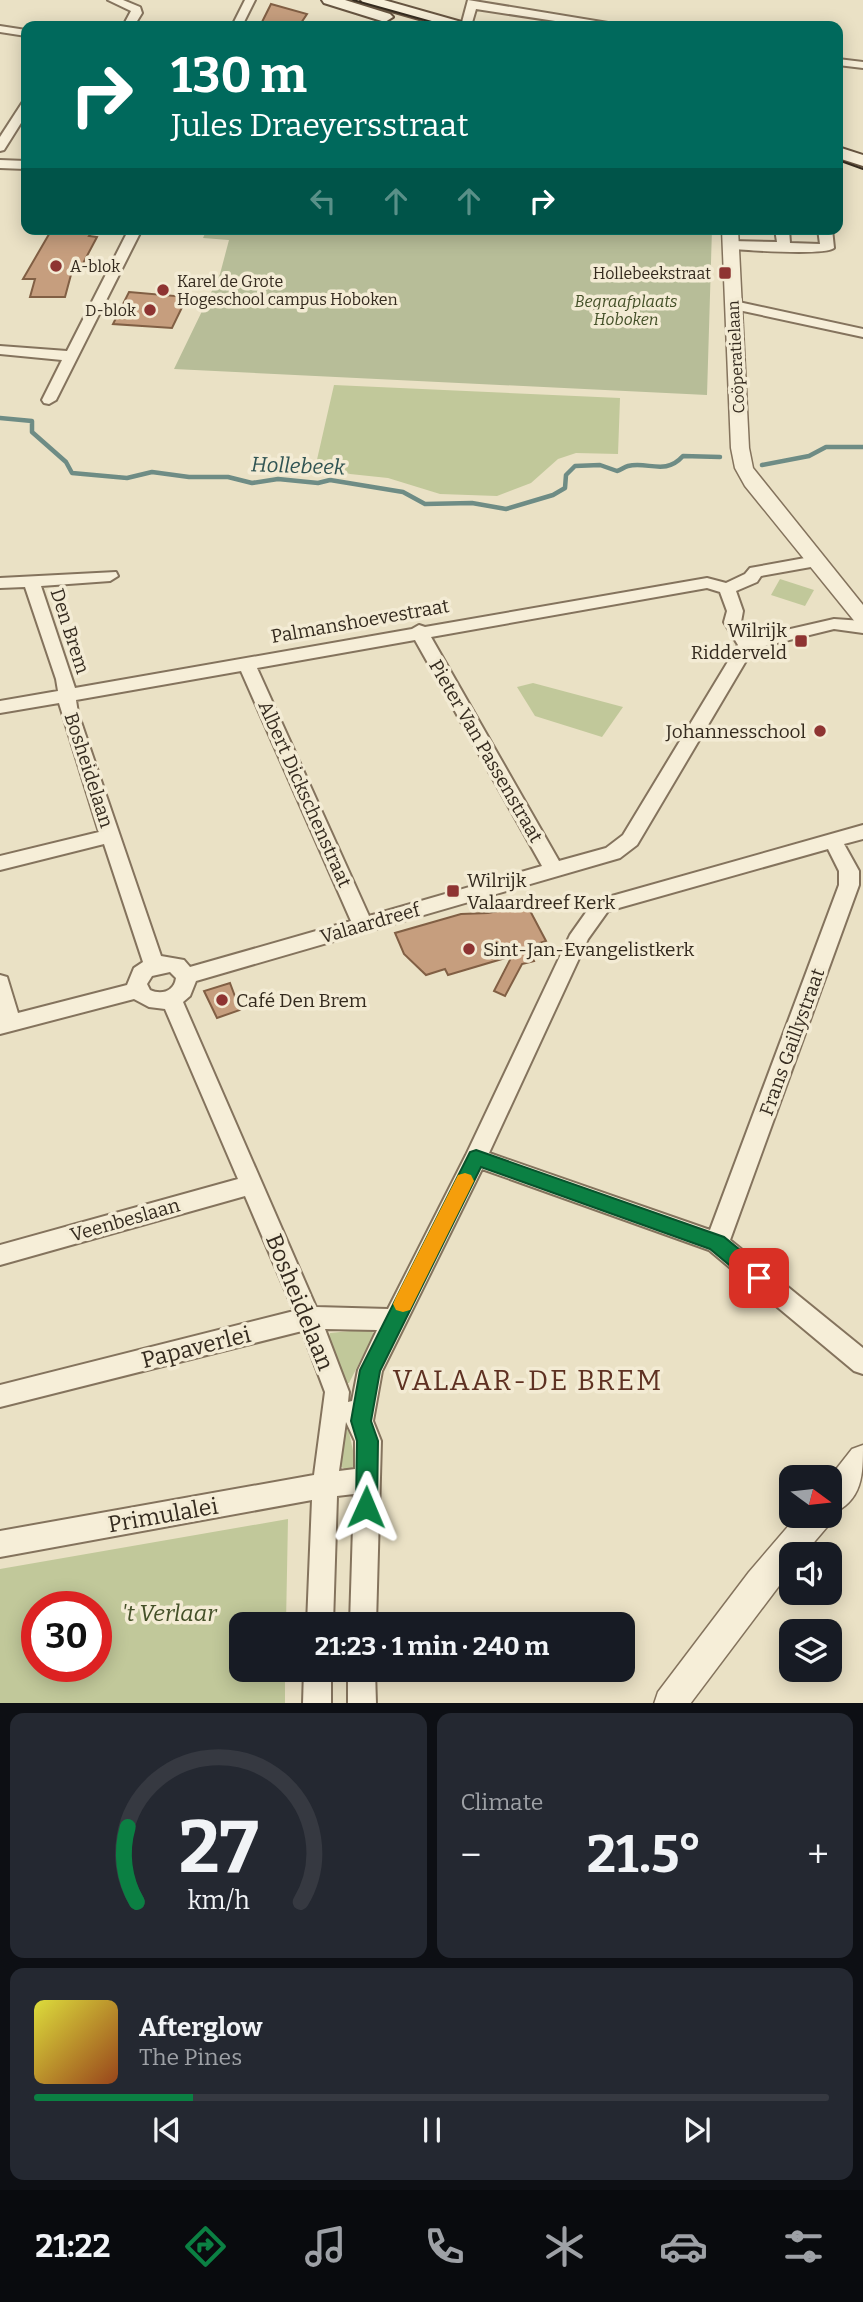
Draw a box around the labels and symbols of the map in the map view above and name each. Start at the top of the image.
place label: A-blok [70,257,120,276]
marker: A-blok [48,258,64,274]
place label: Hollebeekstraat [593,264,711,283]
marker: Hollebeekstraat [717,265,733,281]
place label: Karel de Grote Hogeschool campus Hoboken [177,272,398,309]
marker: Karel de Grote Hogeschool campus Hoboken [155,282,171,298]
park label: Begraafplaats Hoboken [575,292,678,329]
street label: Coöperatielaan [724,300,748,414]
place label: D-blok [85,301,136,320]
marker: D-blok [142,302,158,318]
water label: Hollebeek [250,451,346,481]
street label: Den Brem [45,586,95,676]
street label: Palmanshoevestraat [269,594,451,648]
place label: Wilrijk Ridderveld [691,619,787,664]
marker: Wilrijk Ridderveld [793,633,809,649]
street label: Pieter Van Passenstraat [424,655,548,847]
street label: Albert Dickschenstraat [253,697,357,891]
street label: Bosheidelaan [60,710,118,830]
place label: Johannesschool [665,720,806,743]
marker: Johannesschool [812,723,828,739]
place label: Wilrijk Valaardreef Kerk [467,869,615,914]
marker: Wilrijk Valaardreef Kerk [445,883,461,899]
street label: Valaardreef [318,897,424,948]
place label: Sint-Jan-Evangelistkerk [483,938,695,961]
marker: Sint-Jan-Evangelistkerk [461,941,477,957]
street label: Frans Gaillystraat [755,965,829,1119]
place label: Café Den Brem [236,989,367,1012]
marker: Café Den Brem [214,992,230,1008]
street label: Veenbeslaan [67,1193,183,1247]
street label: Bosheidelaan [260,1230,340,1375]
pin [729,1248,789,1308]
street label: Papaverlei [139,1320,254,1374]
district label: VALAAR-DE BREM [393,1364,663,1397]
north arrow [779,1465,842,1528]
position arrow [329,1470,403,1544]
street label: Primulalei [106,1492,220,1538]
speed limit sign: 30 [21,1591,112,1682]
park label: 't Verlaar [122,1599,218,1627]

